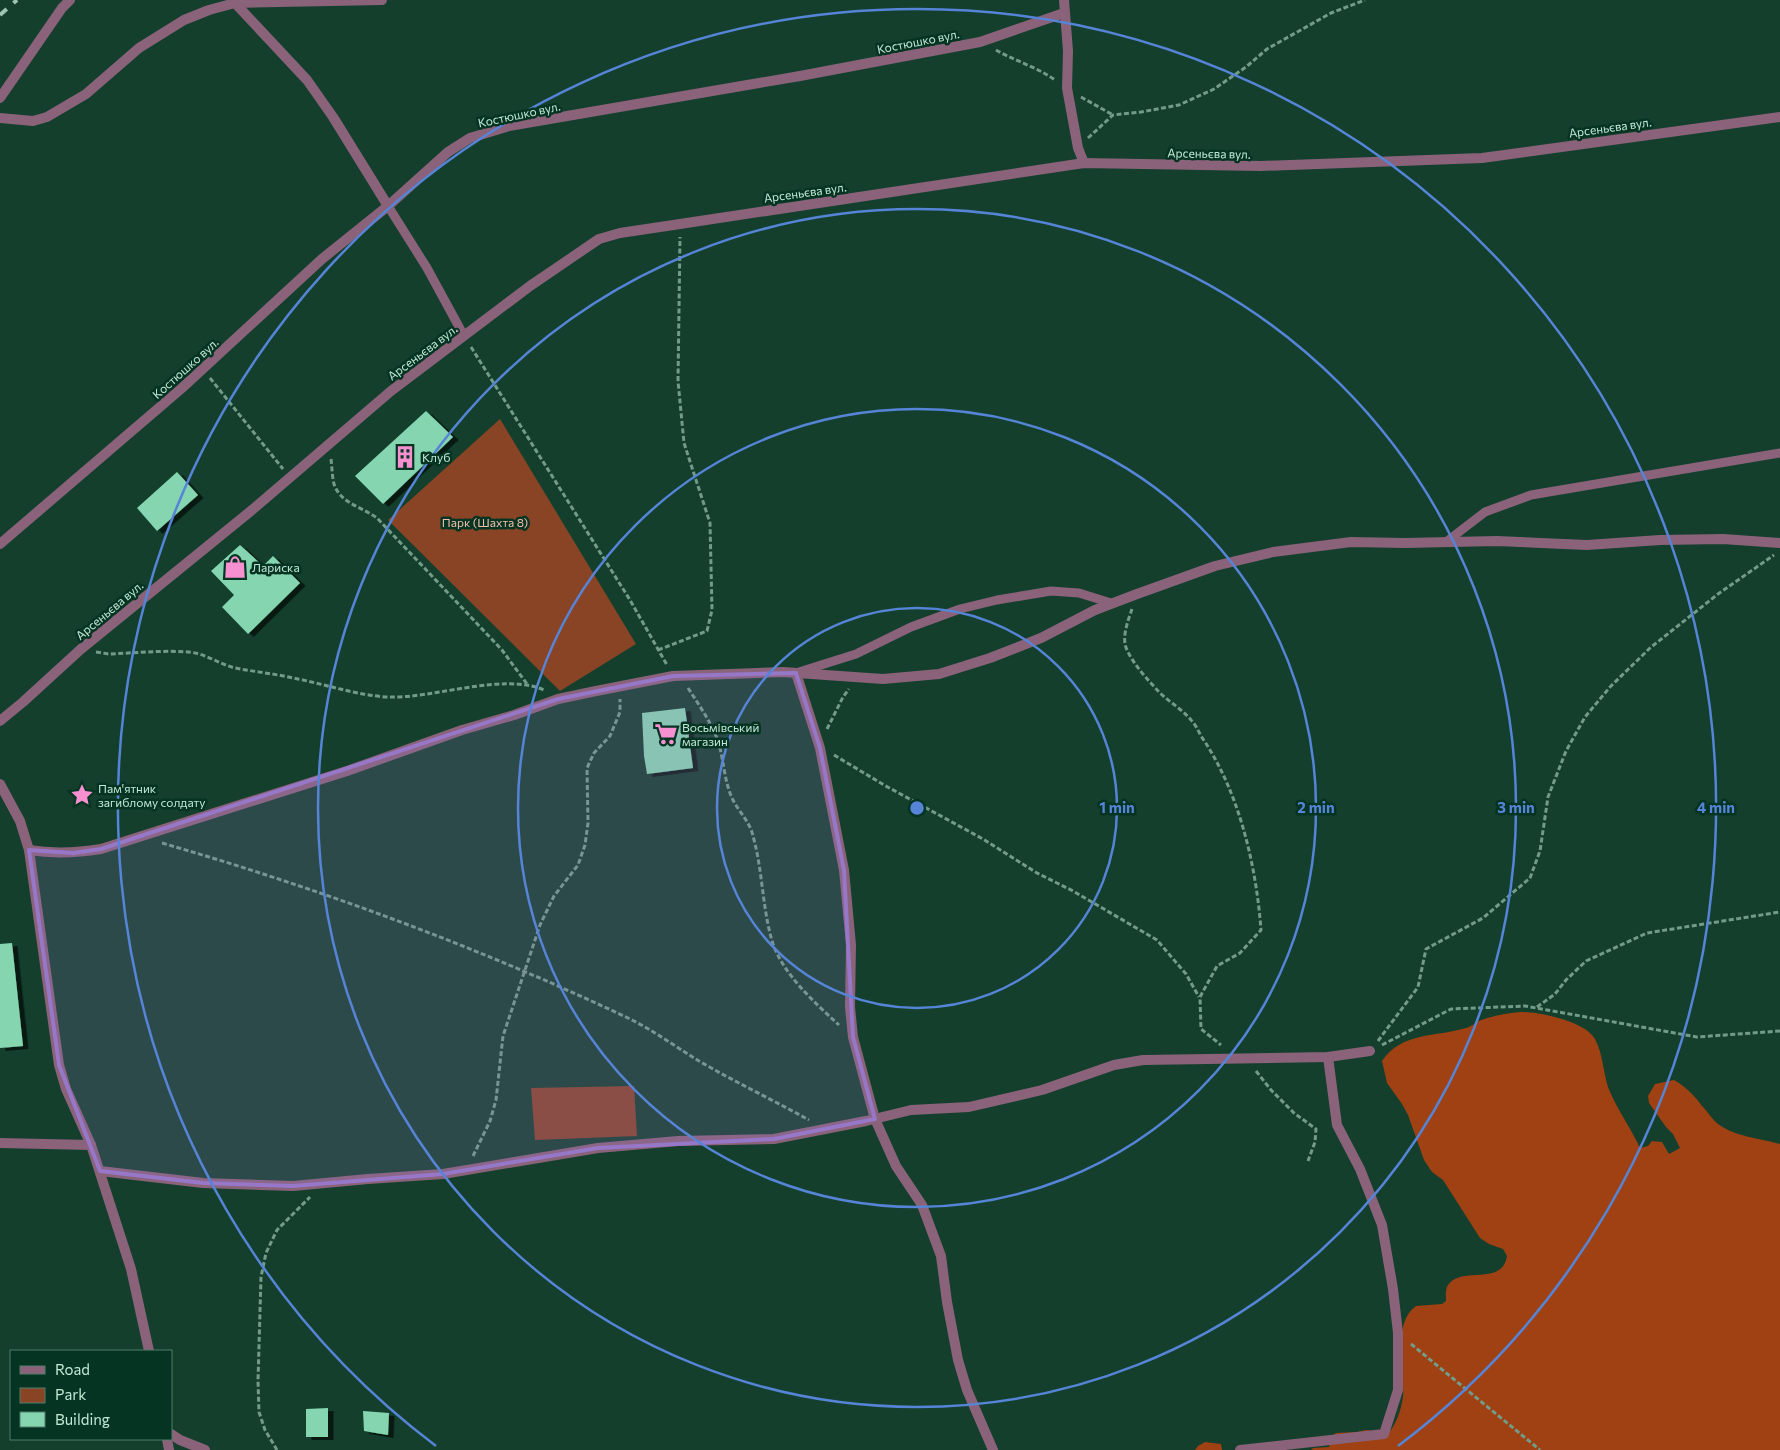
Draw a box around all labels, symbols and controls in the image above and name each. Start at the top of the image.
street label: Костюшко вул. [876,26,961,56]
street label: Костюшко вул. [477,98,562,130]
street label: Арсеньєва вул. [1568,114,1652,140]
street label: Арсеньєва вул. [1167,145,1251,161]
street label: Арсеньєва вул. [763,179,847,205]
street label: Арсеньєва вул. [384,321,460,383]
street label: Костюшко вул. [149,335,221,401]
building icon: Клуб [392,444,418,470]
place label: Клуб [422,450,450,464]
park label: Парк (Шахта 8) [442,515,528,529]
shop icon: Лариска [222,554,248,580]
place label: Лариска [252,560,300,574]
street label: Арсеньєва вул. [73,578,146,642]
place label: Восьмівський магазин [682,720,759,748]
supermarket icon: Восьмівський магазин [653,721,679,747]
place label: Пам'ятник загиблому солдату [98,781,205,809]
place icon: Пам'ятник загиблому солдату [69,782,95,808]
text: 1 min [1099,798,1135,816]
text: 2 min [1297,798,1335,816]
text: 3 min [1497,798,1535,816]
text: 4 min [1697,798,1735,816]
centre of rings [908,799,926,817]
legend [10,1350,172,1440]
text: Road [55,1360,90,1378]
text: Park [55,1385,86,1403]
text: Building [55,1410,110,1428]

